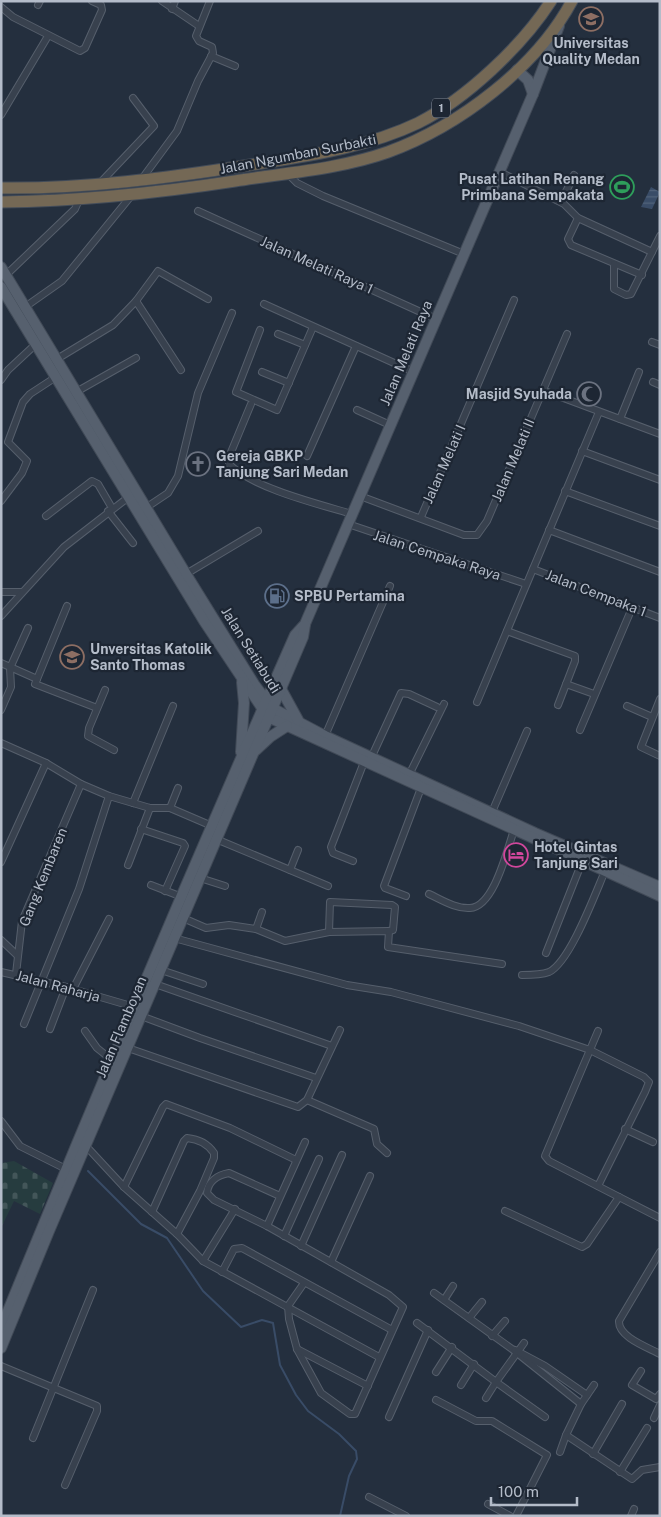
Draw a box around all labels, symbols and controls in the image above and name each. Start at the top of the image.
school or university icon: Universitas Quality Medan [578,6,604,32]
place label: Universitas Quality Medan [542,35,640,67]
road number: 1 [432,99,450,118]
street label: Jalan Ngumban Surbakti [218,131,378,177]
place label: Pusat Latihan Renang Primbana Sempakata [459,171,604,203]
sports icon: Pusat Latihan Renang Primbana Sempakata [609,174,635,200]
street label: Jalan Melati Raya 1 [258,233,376,297]
street label: Jalan Melati Raya [377,298,435,408]
mosque icon: Masjid Syuhada [576,381,602,407]
place label: Masjid Syuhada [466,386,572,402]
street label: Jalan Melati II [488,416,538,504]
street label: Jalan Melati I [419,422,469,506]
place label: Gereja GBKP Tanjung Sari Medan [216,448,348,480]
church icon: Gereja GBKP Tanjung Sari Medan [185,451,211,477]
street label: Jalan Cempaka Raya [371,527,503,583]
street label: Jalan Cempaka 1 [543,566,649,620]
fuel station icon: SPBU Pertamina [264,583,290,609]
place label: SPBU Pertamina [294,588,405,604]
street label: Jalan Setiabudi [218,604,284,696]
place label: Unversitas Katolik Santo Thomas [90,641,212,673]
school or university icon: Unversitas Katolik Santo Thomas [59,644,85,670]
street label: Gang Kembaren [16,825,70,929]
place label: Hotel Gintas Tanjung Sari [534,839,618,871]
hotel icon: Hotel Gintas Tanjung Sari [503,842,529,868]
street label: Jalan Raharja [14,967,102,1005]
street label: Jalan Flamboyan [92,974,150,1080]
scale bar [491,1474,577,1506]
text: 100 m [498,1483,539,1500]

